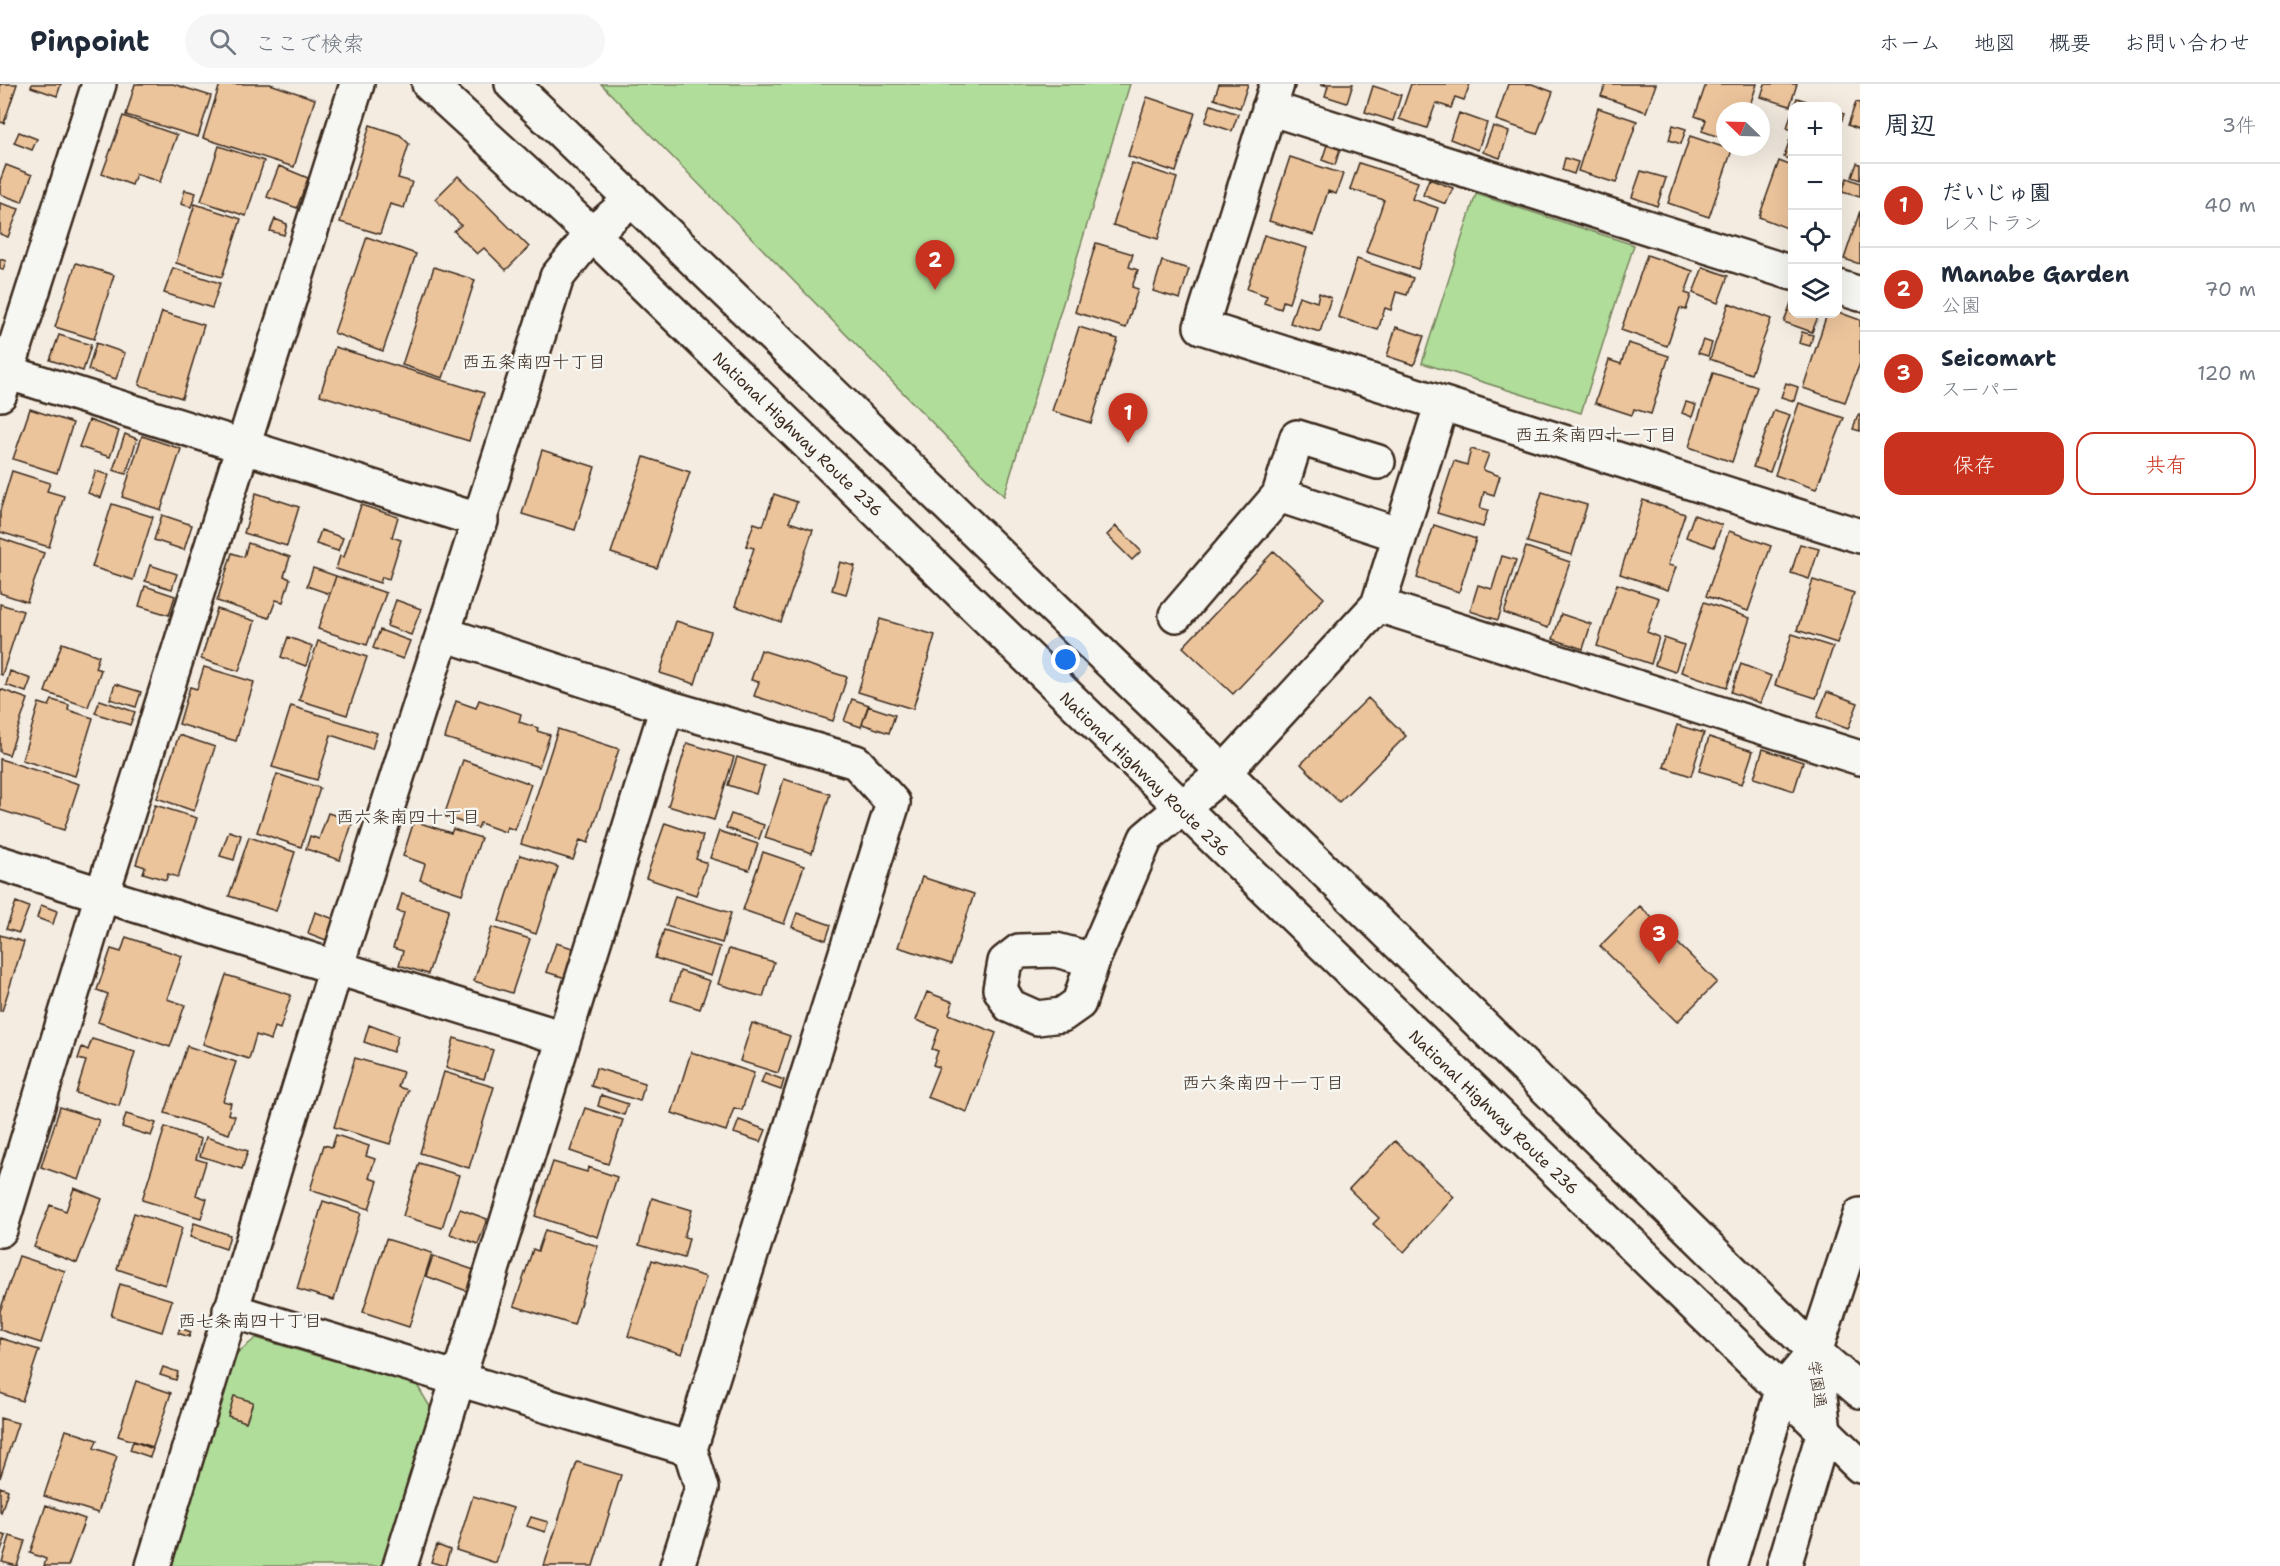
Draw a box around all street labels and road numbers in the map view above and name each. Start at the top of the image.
street label: National Highway Route 236 [708,348,887,521]
street label: National Highway Route 236 [1055,688,1234,861]
street label: National Highway Route 236 [1404,1026,1583,1199]
street label: 学園通 [1804,1359,1831,1409]

